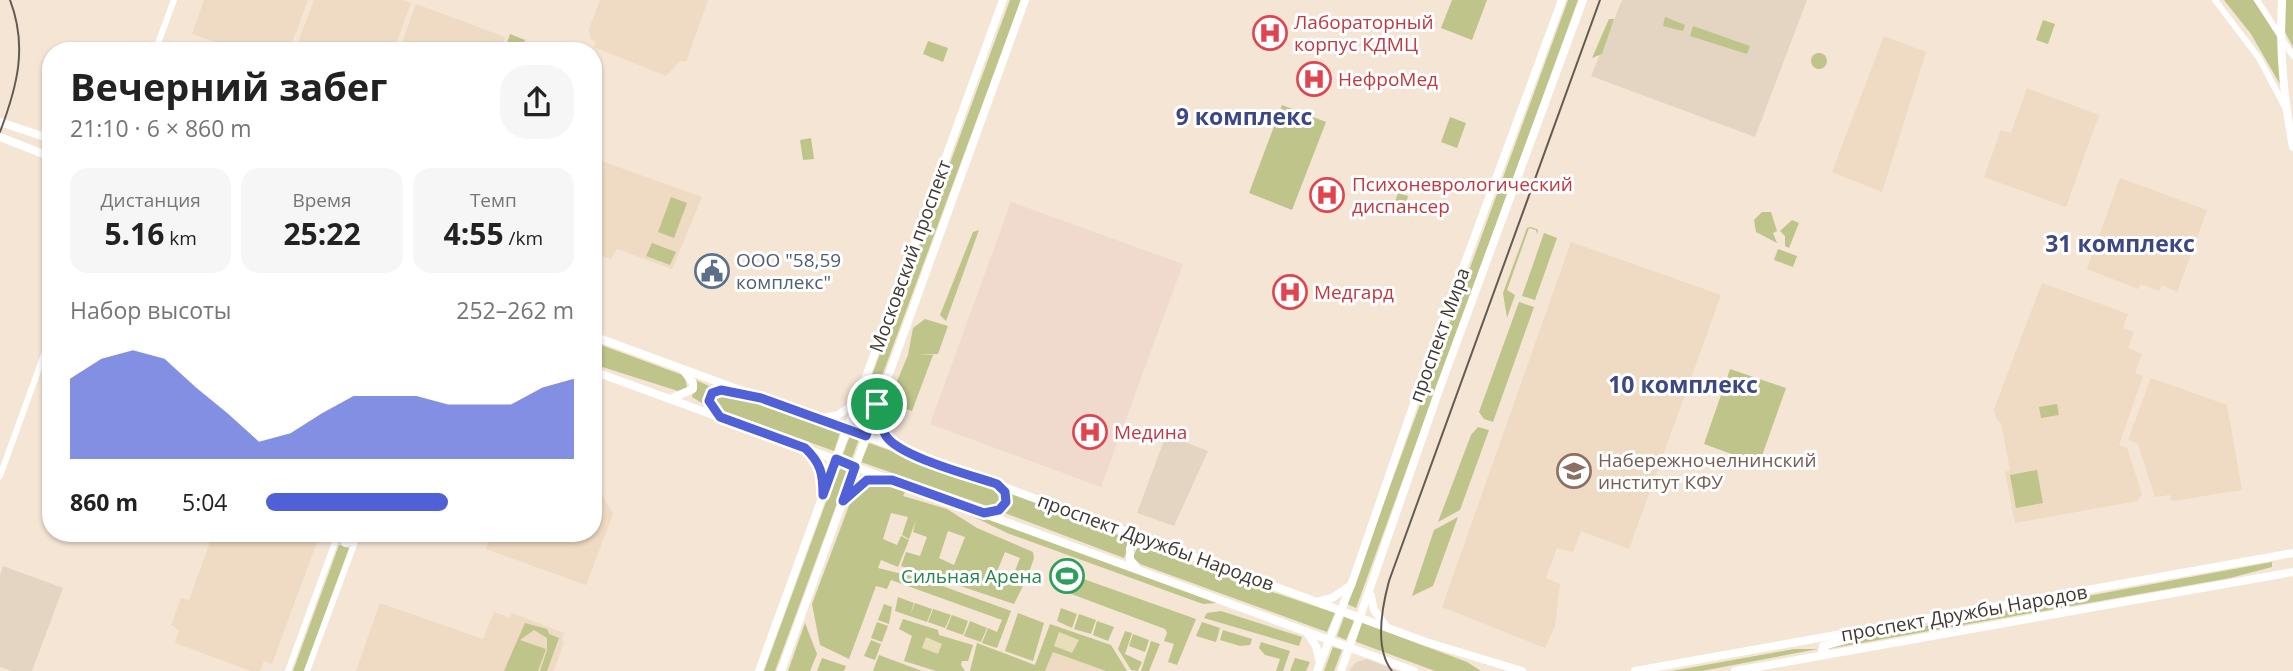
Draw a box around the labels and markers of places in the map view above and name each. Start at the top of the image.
place label: Лабораторный корпус КДМЦ [1294,9,1434,57]
hospital icon: Лабораторный корпус КДМЦ [1251,14,1289,52]
hospital icon: НефроМед [1295,60,1333,98]
place label: НефроМед [1338,66,1438,92]
place label: Психоневрологический диспансер [1352,171,1573,219]
hospital icon: Психоневрологический диспансер [1308,176,1346,214]
place label: ООО "58,59 комплекс" [736,247,841,295]
public building icon: ООО "58,59 комплекс" [693,252,731,290]
hospital icon: Медгард [1271,273,1309,311]
place label: Медгард [1314,279,1394,305]
pin [847,374,907,434]
hospital icon: Медина [1071,413,1109,451]
place label: Медина [1114,419,1187,445]
place label: Набережночелнинский институт КФУ [1598,447,1817,495]
school or university icon: Набережночелнинский институт КФУ [1555,452,1593,490]
sports icon: Сильная Арена [1048,557,1086,595]
place label: Сильная Арена [901,563,1042,589]

